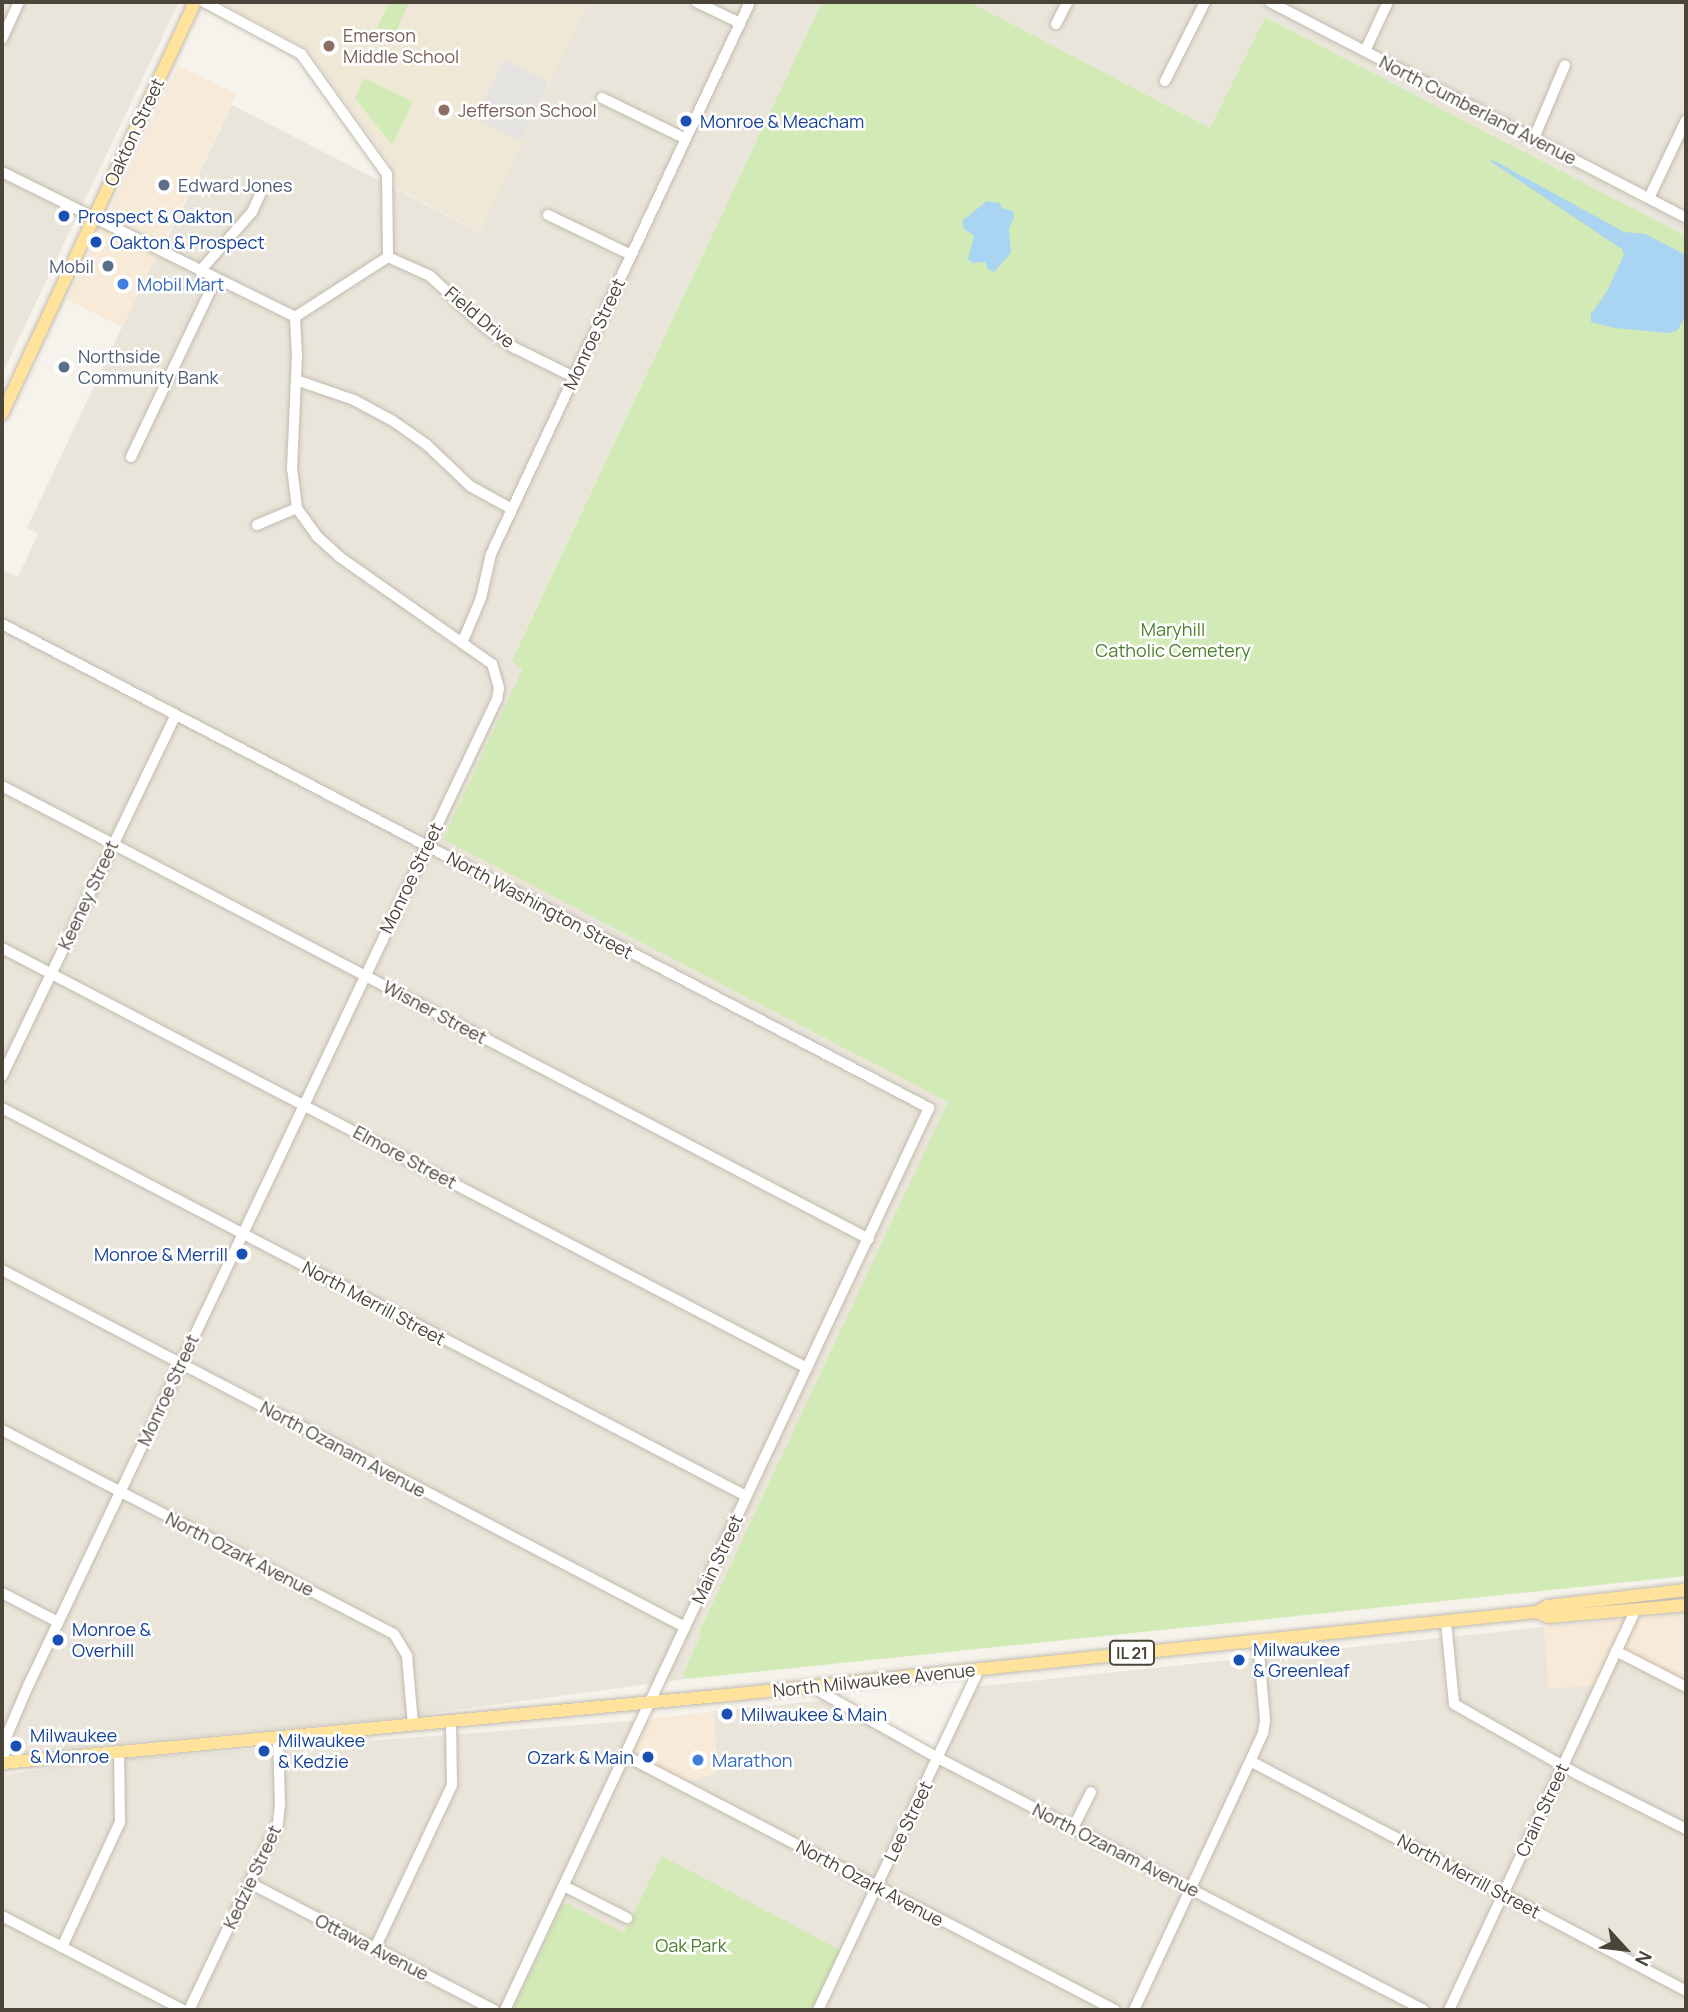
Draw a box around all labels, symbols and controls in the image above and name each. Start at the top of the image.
place label: Emerson Middle School [343,25,459,68]
marker: Emerson Middle School [321,38,337,54]
street label: North Cumberland Avenue [1376,51,1580,169]
street label: Oakton Street [100,75,168,189]
place label: Jefferson School [458,99,597,121]
marker: Jefferson School [436,102,452,118]
place label: Monroe & Meacham [700,110,864,132]
marker: Monroe & Meacham [678,113,694,129]
place label: Edward Jones [178,174,292,196]
marker: Edward Jones [156,177,172,193]
place label: Prospect & Oakton [78,205,233,227]
marker: Prospect & Oakton [56,208,72,224]
place label: Oakton & Prospect [110,231,265,253]
marker: Oakton & Prospect [88,234,104,250]
place label: Mobil [49,255,94,277]
marker: Mobil [100,258,116,274]
place label: Mobil Mart [137,273,224,295]
street label: Monroe Street [559,275,629,393]
marker: Mobil Mart [115,276,131,292]
street label: Field Drive [441,282,519,352]
place label: Northside Community Bank [78,346,218,388]
marker: Northside Community Bank [56,359,72,375]
park label: Maryhill Catholic Cemetery [1095,619,1251,662]
street label: Monroe Street [375,819,447,937]
street label: Keeney Street [53,837,123,953]
street label: North Washington Street [443,847,637,963]
street label: Wisner Street [379,976,491,1048]
street label: Elmore Street [350,1121,460,1193]
place label: Monroe & Merrill [94,1243,228,1265]
marker: Monroe & Merrill [234,1246,250,1262]
street label: North Merrill Street [299,1256,449,1350]
street label: Monroe Street [133,1331,203,1449]
street label: North Ozanam Avenue [257,1396,429,1502]
street label: North Ozark Avenue [162,1507,318,1601]
street label: Main Street [687,1511,747,1607]
place label: Monroe & Overhill [72,1619,151,1662]
marker: Monroe & Overhill [50,1632,66,1648]
place label: Milwaukee & Greenleaf [1253,1639,1350,1682]
road number: IL 21 [1108,1640,1156,1666]
marker: Milwaukee & Greenleaf [1231,1652,1247,1668]
street label: North Milwaukee Avenue [772,1659,976,1701]
place label: Milwaukee & Main [741,1703,887,1725]
marker: Milwaukee & Main [719,1706,735,1722]
place label: Milwaukee & Monroe [30,1725,117,1768]
place label: Milwaukee & Kedzie [278,1730,365,1772]
marker: Milwaukee & Monroe [8,1738,24,1754]
marker: Milwaukee & Kedzie [256,1743,272,1759]
place label: Ozark & Main [528,1746,634,1768]
marker: Ozark & Main [640,1749,656,1765]
place label: Marathon [712,1749,792,1771]
marker: Marathon [690,1752,706,1768]
street label: Crain Street [1511,1760,1573,1860]
street label: Lee Street [879,1777,937,1865]
street label: North Ozanam Avenue [1029,1799,1203,1901]
street label: Kedzie Street [219,1822,285,1932]
street label: North Merrill Street [1394,1829,1544,1923]
street label: North Ozark Avenue [793,1835,947,1931]
street label: Ottawa Avenue [312,1909,432,1985]
north arrow [1590,1914,1660,1984]
park label: Oak Park [655,1934,727,1956]
text: N [1629,1947,1658,1971]

